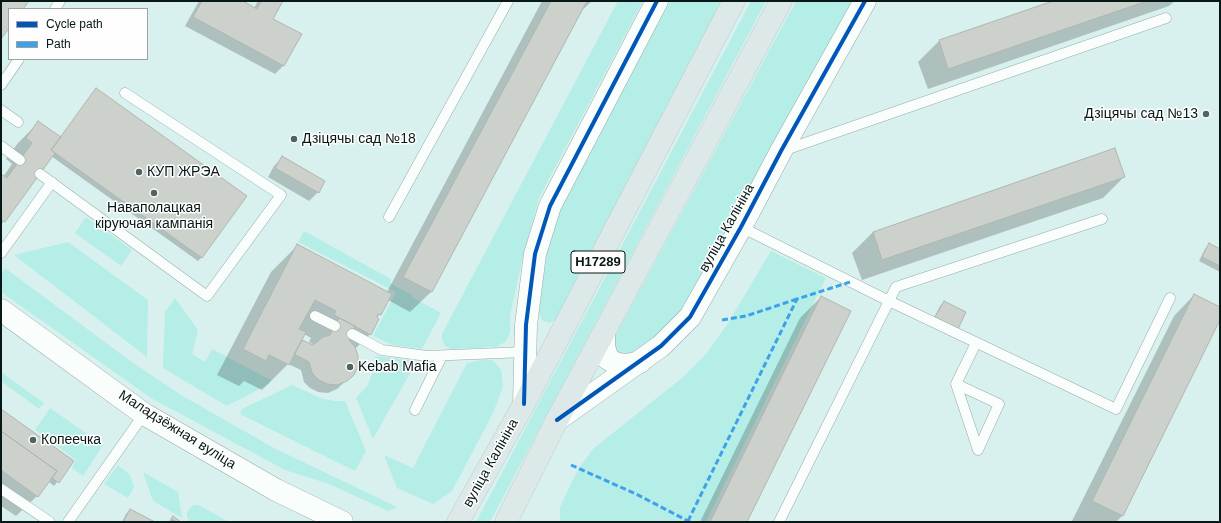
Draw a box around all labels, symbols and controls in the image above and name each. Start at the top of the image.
legend [8,8,148,60]
text: Cycle path [46,17,103,31]
text: Path [46,37,71,51]
place label: Дзіцячы сад №13 [1084,106,1198,122]
marker: Дзіцячы сад №13 [1201,109,1211,119]
place label: Дзіцячы сад №18 [302,131,416,147]
marker: Дзіцячы сад №18 [289,134,299,144]
place label: КУП ЖРЭА [147,164,220,180]
marker: КУП ЖРЭА [134,167,144,177]
street label: вуліца Калініна [696,181,758,275]
marker: Наваполацкая кіруючая кампанія [149,188,159,198]
place label: Наваполацкая кіруючая кампанія [95,200,213,232]
road number: Н17289 [571,251,625,273]
place label: Kebab Mafia [358,359,437,375]
marker: Kebab Mafia [345,362,355,372]
street label: Маладзёжная вуліца [115,387,239,473]
street label: вуліца Калініна [460,416,522,510]
place label: Копеечка [41,432,101,448]
marker: Копеечка [28,435,38,445]

